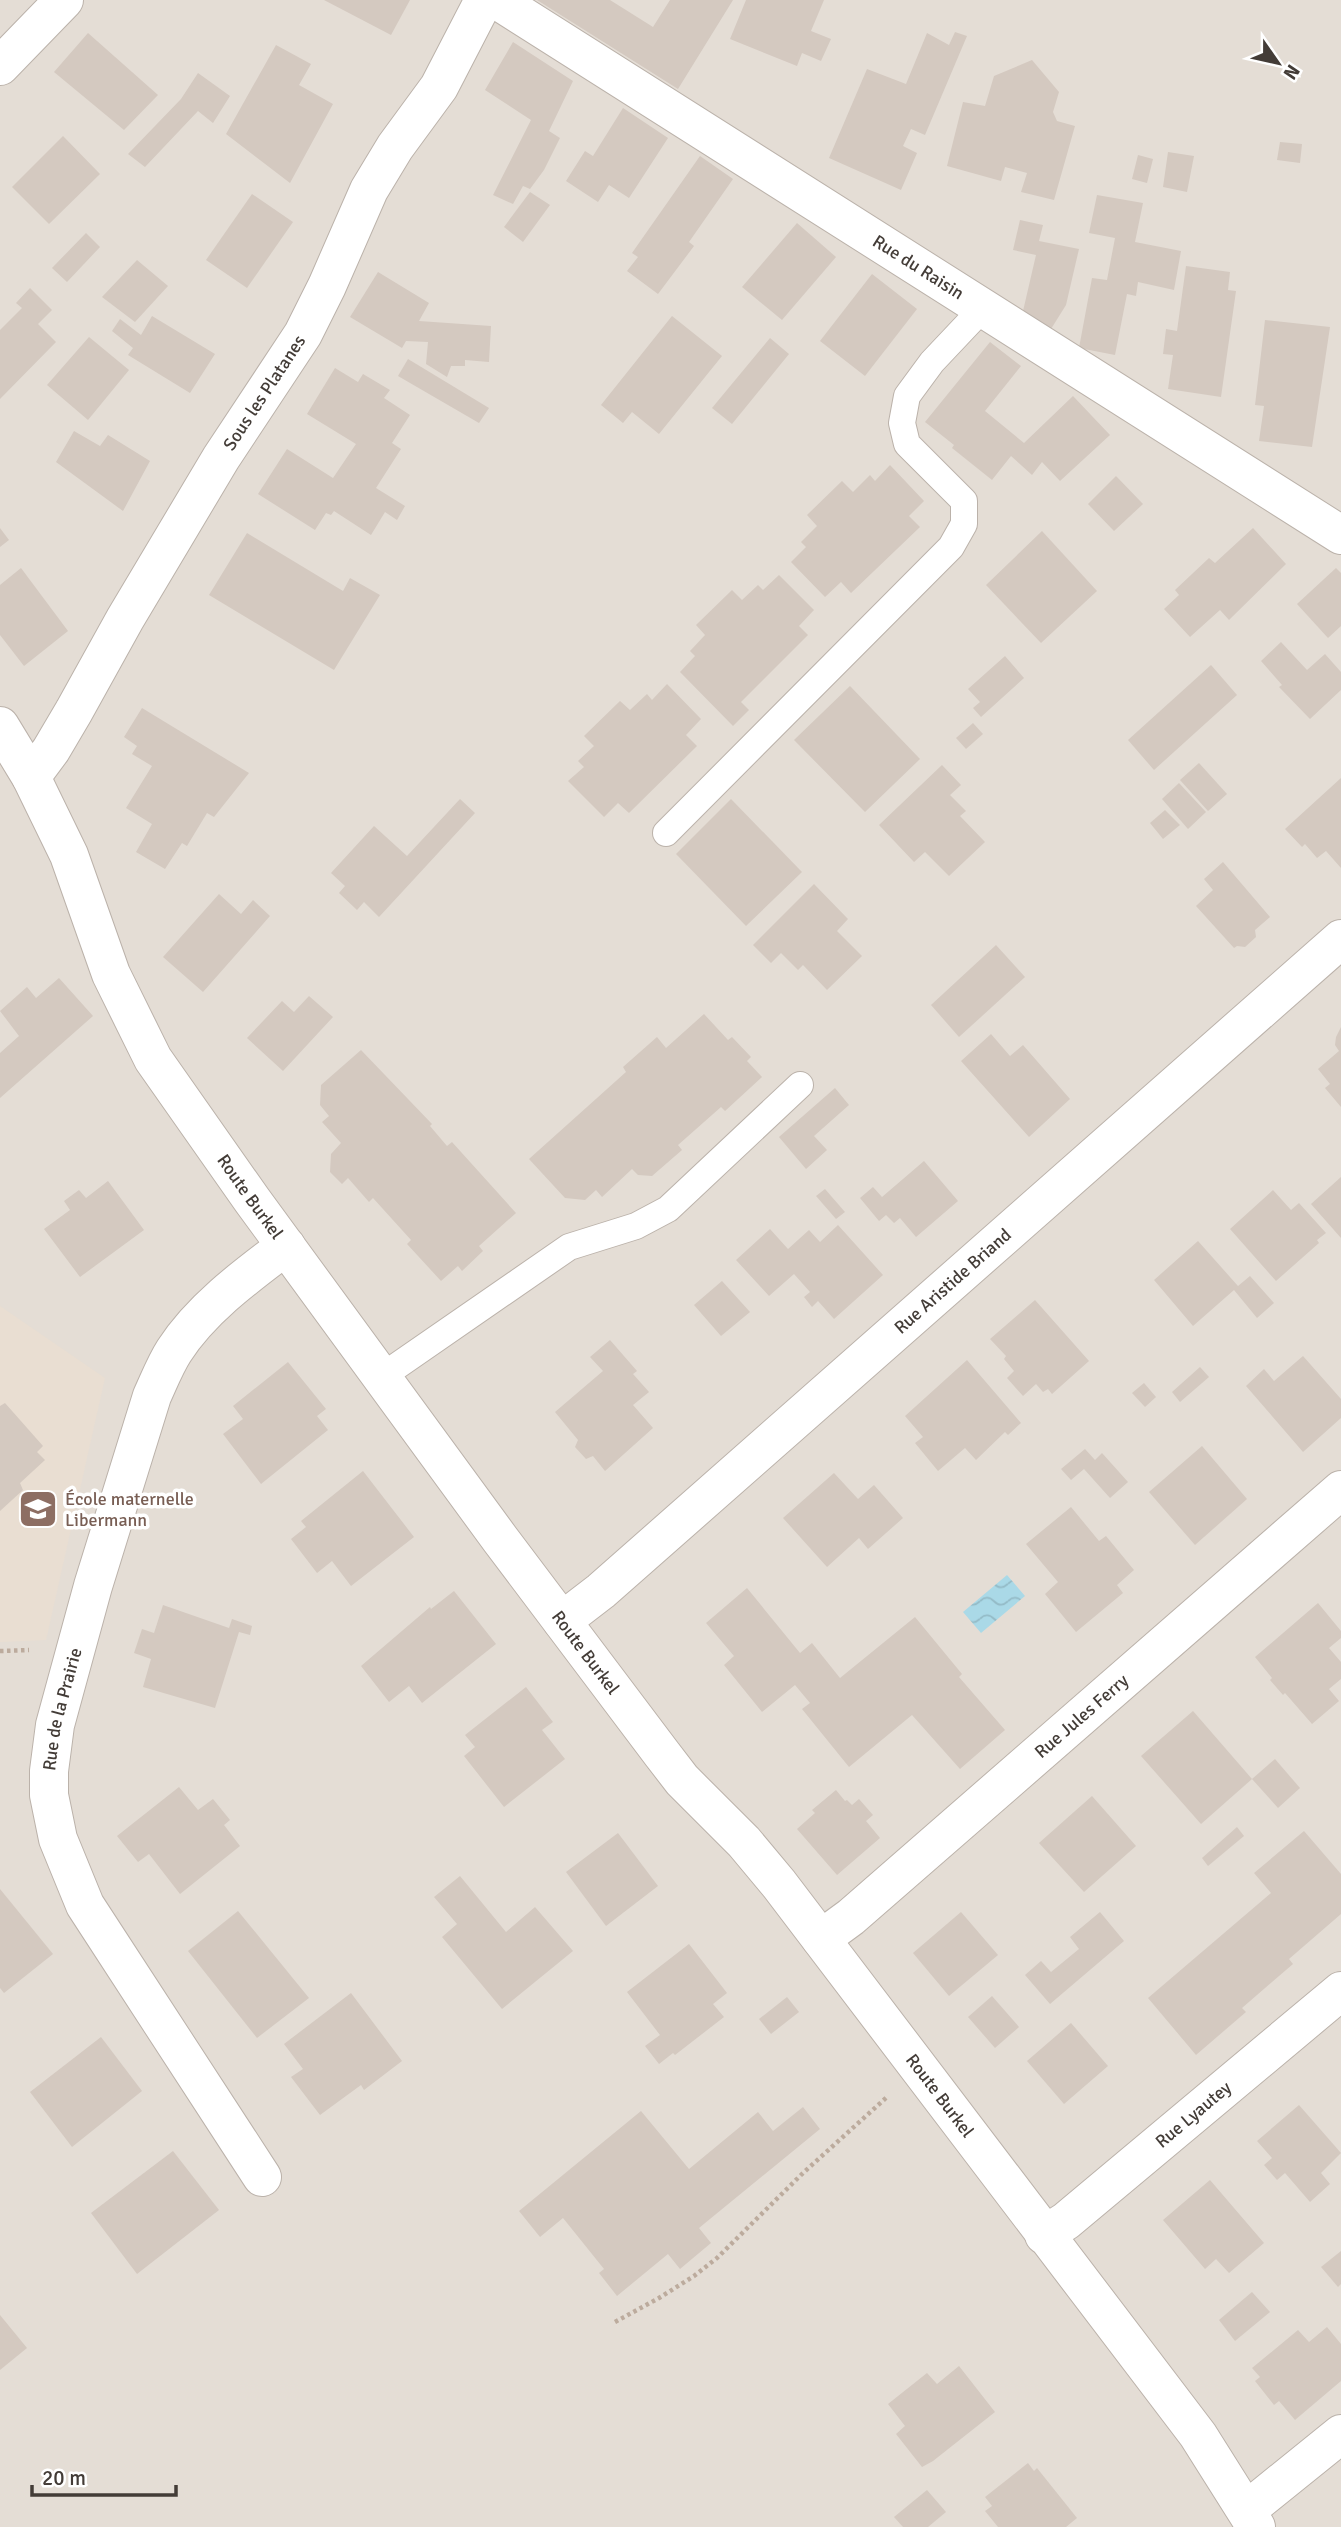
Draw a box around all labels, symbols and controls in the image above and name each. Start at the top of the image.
north arrow [1243,28,1313,98]
text: N [1278,60,1305,84]
street label: Rue du Raisin [869,230,968,304]
street label: Sous les Platanes [218,331,310,454]
street label: Route Burkel [212,1150,288,1244]
street label: Rue Aristide Briand [890,1224,1016,1339]
school or university icon: École maternelle Libermann [17,1488,59,1530]
place label: École maternelle Libermann [65,1488,194,1531]
street label: Route Burkel [547,1606,624,1699]
street label: Rue de la Prairie [38,1645,87,1772]
street label: Rue Jules Ferry [1030,1669,1133,1763]
street label: Route Burkel [901,2049,979,2142]
street label: Rue Lyautey [1151,2076,1236,2153]
scale bar [32,2454,175,2498]
text: 20 m [42,2465,86,2491]

